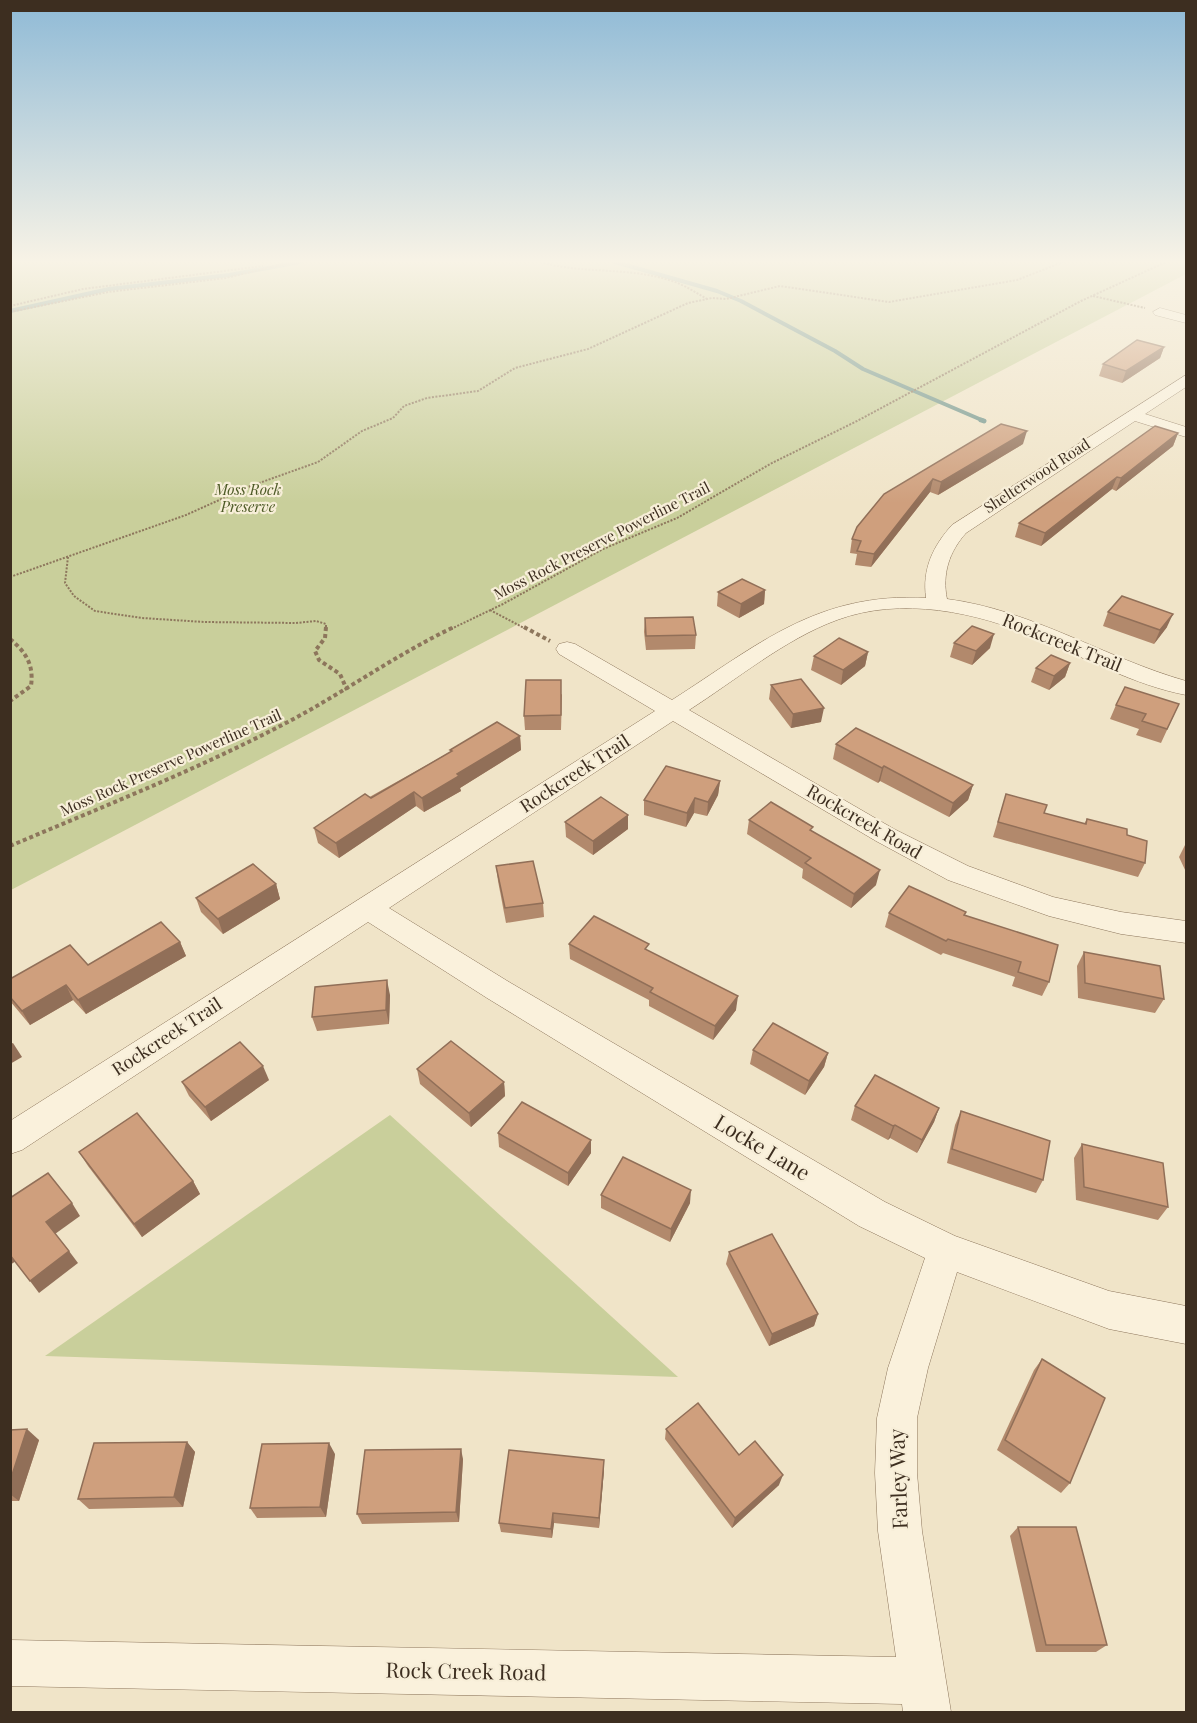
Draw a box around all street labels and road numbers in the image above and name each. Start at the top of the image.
street label: Shelterwood Road [980,433,1094,517]
street label: Moss Rock Preserve Powerline Trail [490,477,713,604]
street label: Rockcreek Trail [999,607,1126,677]
street label: Moss Rock Preserve Powerline Trail [57,704,284,820]
street label: Rockcreek Trail [515,729,634,818]
street label: Rockcreek Road [802,778,927,864]
street label: Rockcreek Trail [107,992,226,1081]
street label: Locke Lane [710,1107,816,1186]
street label: Farley Way [881,1428,913,1530]
street label: Rock Creek Road [385,1655,547,1685]

